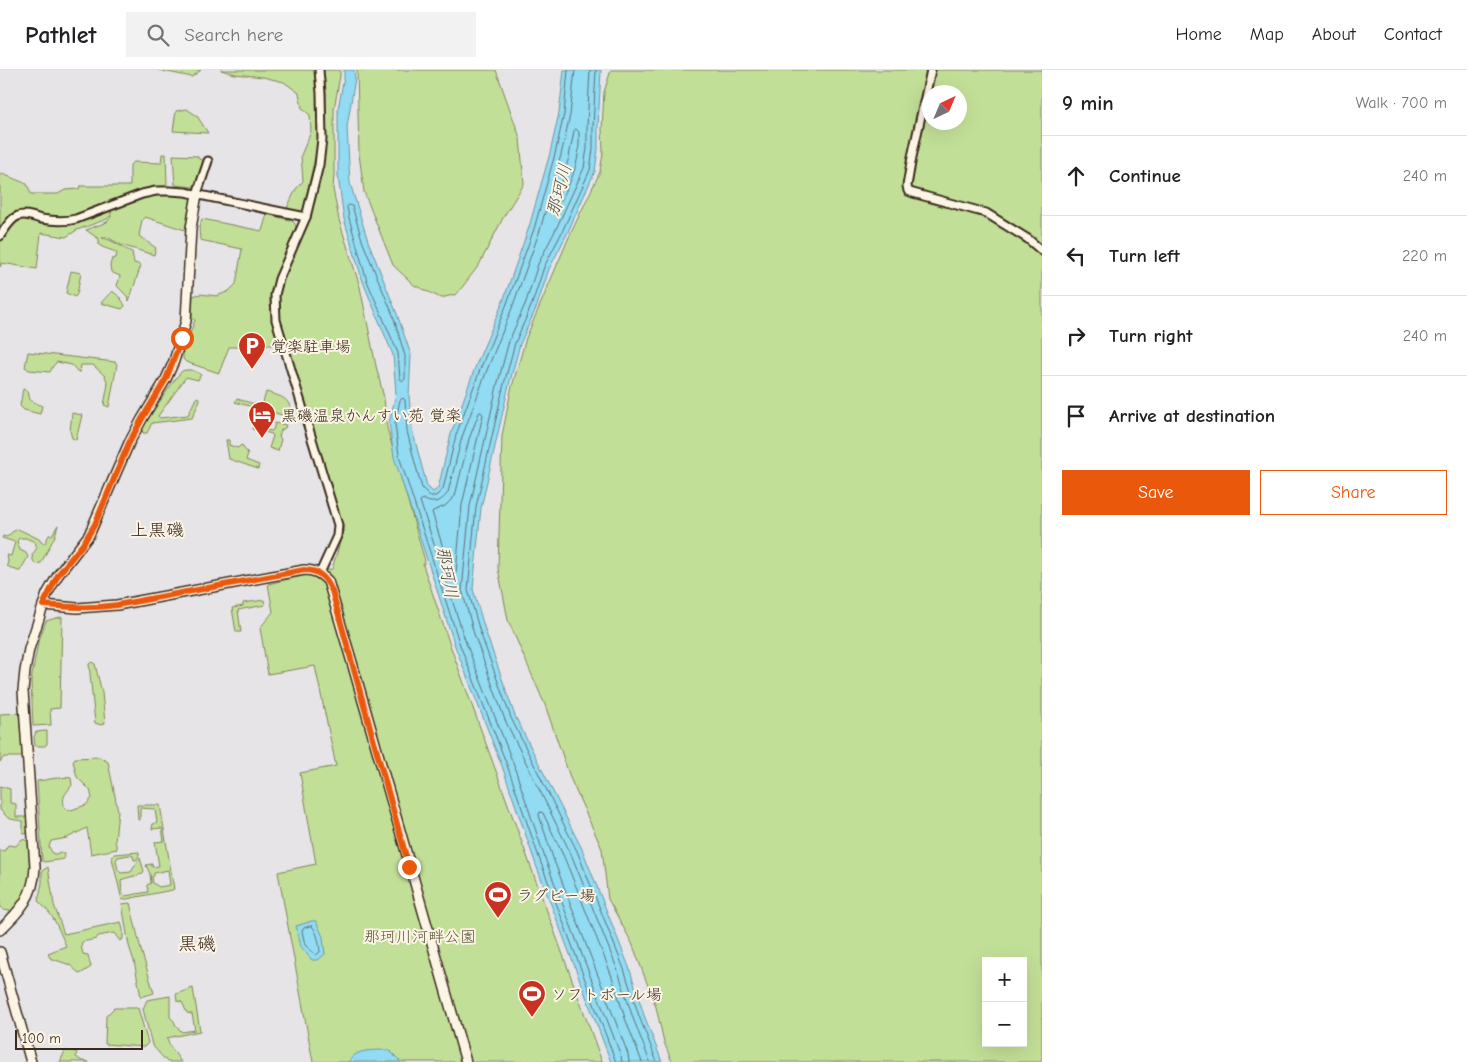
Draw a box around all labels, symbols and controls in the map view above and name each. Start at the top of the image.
search box [126,12,476,57]
text: Pathlet [25,21,96,49]
icon: search [144,21,172,49]
text: Search here [184,24,283,46]
text: Home [1175,24,1222,45]
text: Map [1250,24,1284,45]
text: About [1312,24,1356,45]
text: Contact [1384,24,1442,45]
north arrow [922,85,967,130]
text: 9 min [1062,91,1114,115]
text: Walk · 700 m [1356,94,1447,112]
water label: 那珂川 [543,161,576,219]
icon: ahead [1062,162,1090,190]
text: Continue [1109,165,1181,187]
text: 240 m [1403,167,1447,185]
icon: left [1062,242,1090,270]
text: Turn left [1109,245,1180,267]
text: 220 m [1402,247,1447,265]
icon: right [1062,322,1090,350]
text: Turn right [1109,325,1193,347]
route start [171,327,194,350]
text: 240 m [1403,327,1447,345]
parking icon: 覚楽駐車場 [237,331,267,370]
place label: 覚楽駐車場 [271,338,351,356]
hotel icon: 黒磯温泉かんすい苑 覚楽 [247,400,277,439]
icon: arrive [1062,402,1090,430]
text: Arrive at destination [1109,405,1275,427]
place label: 黒磯温泉かんすい苑 覚楽 [281,407,461,425]
button: Save [1062,470,1250,515]
button: Share [1260,470,1447,515]
district label: 上黒磯 [130,520,184,541]
water label: 那珂川 [431,544,462,601]
route end [398,856,421,879]
sports icon: ラグビー場 [483,880,513,919]
place label: ラグビー場 [517,887,596,905]
park label: 那珂川河畔公園 [364,928,476,946]
district label: 黒磯 [178,933,216,955]
map controls [982,957,1027,1047]
button: + [982,957,1027,1002]
sports icon: ソフトボール場 [517,979,547,1018]
place label: ソフトボール場 [551,986,662,1004]
button: − [982,1002,1027,1047]
scale bar [15,1027,142,1050]
text: 100 m [22,1030,61,1047]

